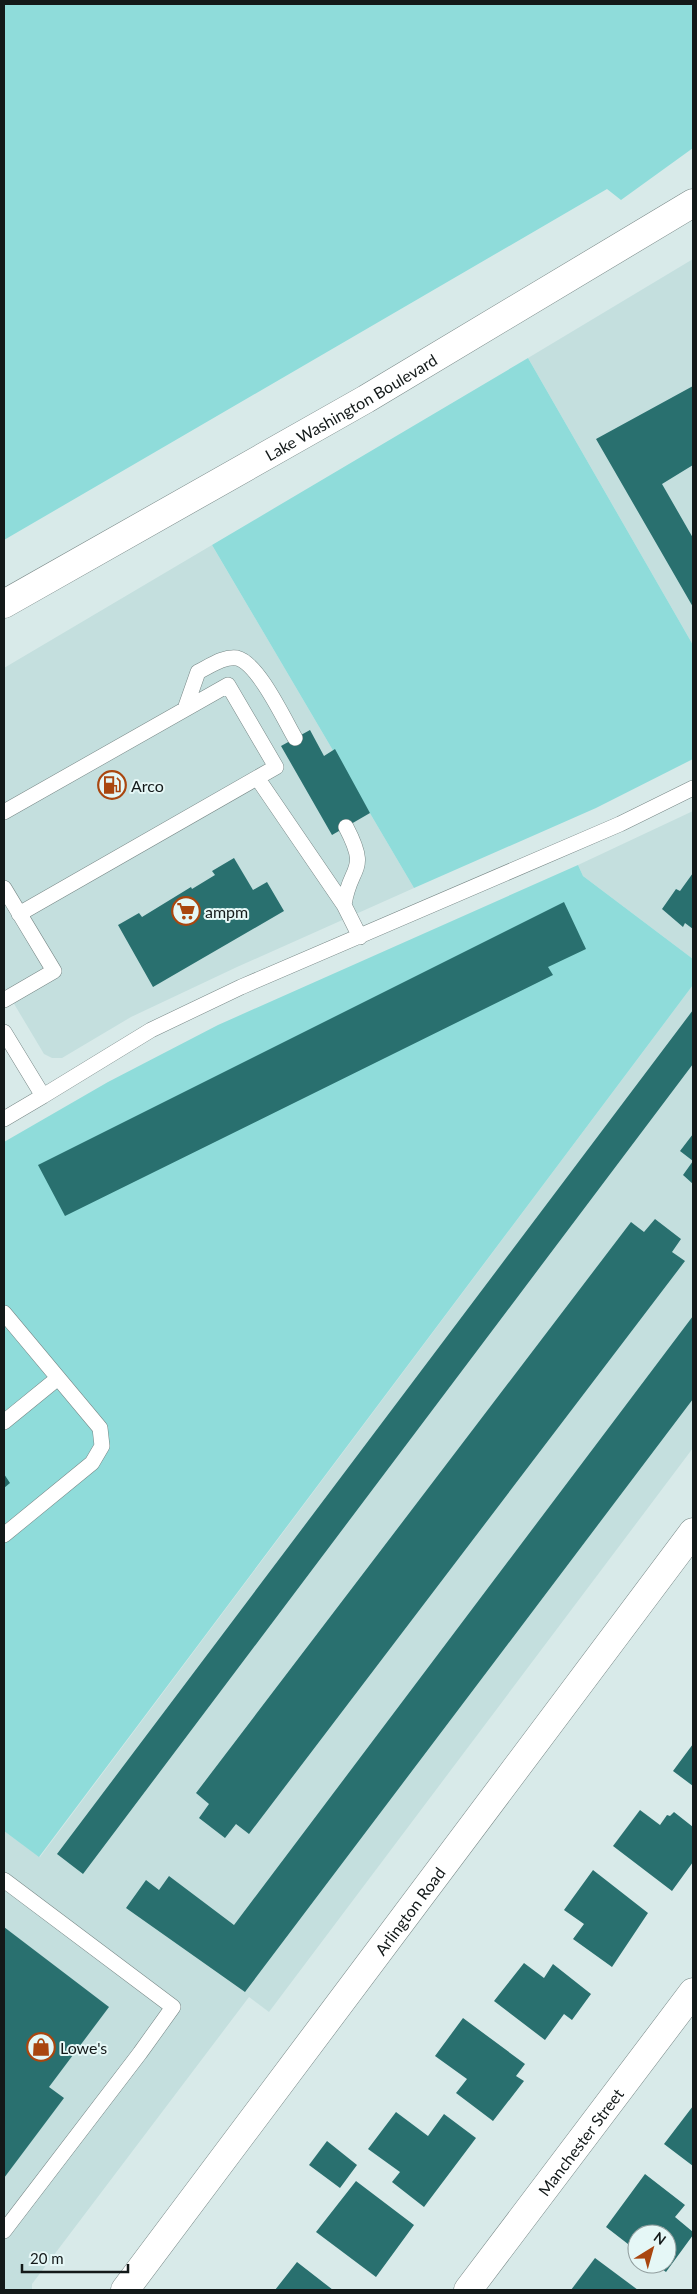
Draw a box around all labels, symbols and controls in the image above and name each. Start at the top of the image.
street label: Lake Washington Boulevard [261,349,440,464]
fuel station icon: Arco [97,770,127,800]
place label: Arco [131,776,164,795]
supermarket icon: ampm [171,896,201,926]
place label: ampm [205,902,248,921]
street label: Arlington Road [370,1863,448,1958]
shop icon: Lowe's [26,2032,56,2062]
place label: Lowe's [60,2038,107,2057]
street label: Manchester Street [533,2084,627,2199]
north arrow [627,2224,677,2274]
text: N [651,2228,670,2248]
scale bar [22,2242,129,2274]
text: 20 m [30,2249,64,2267]

